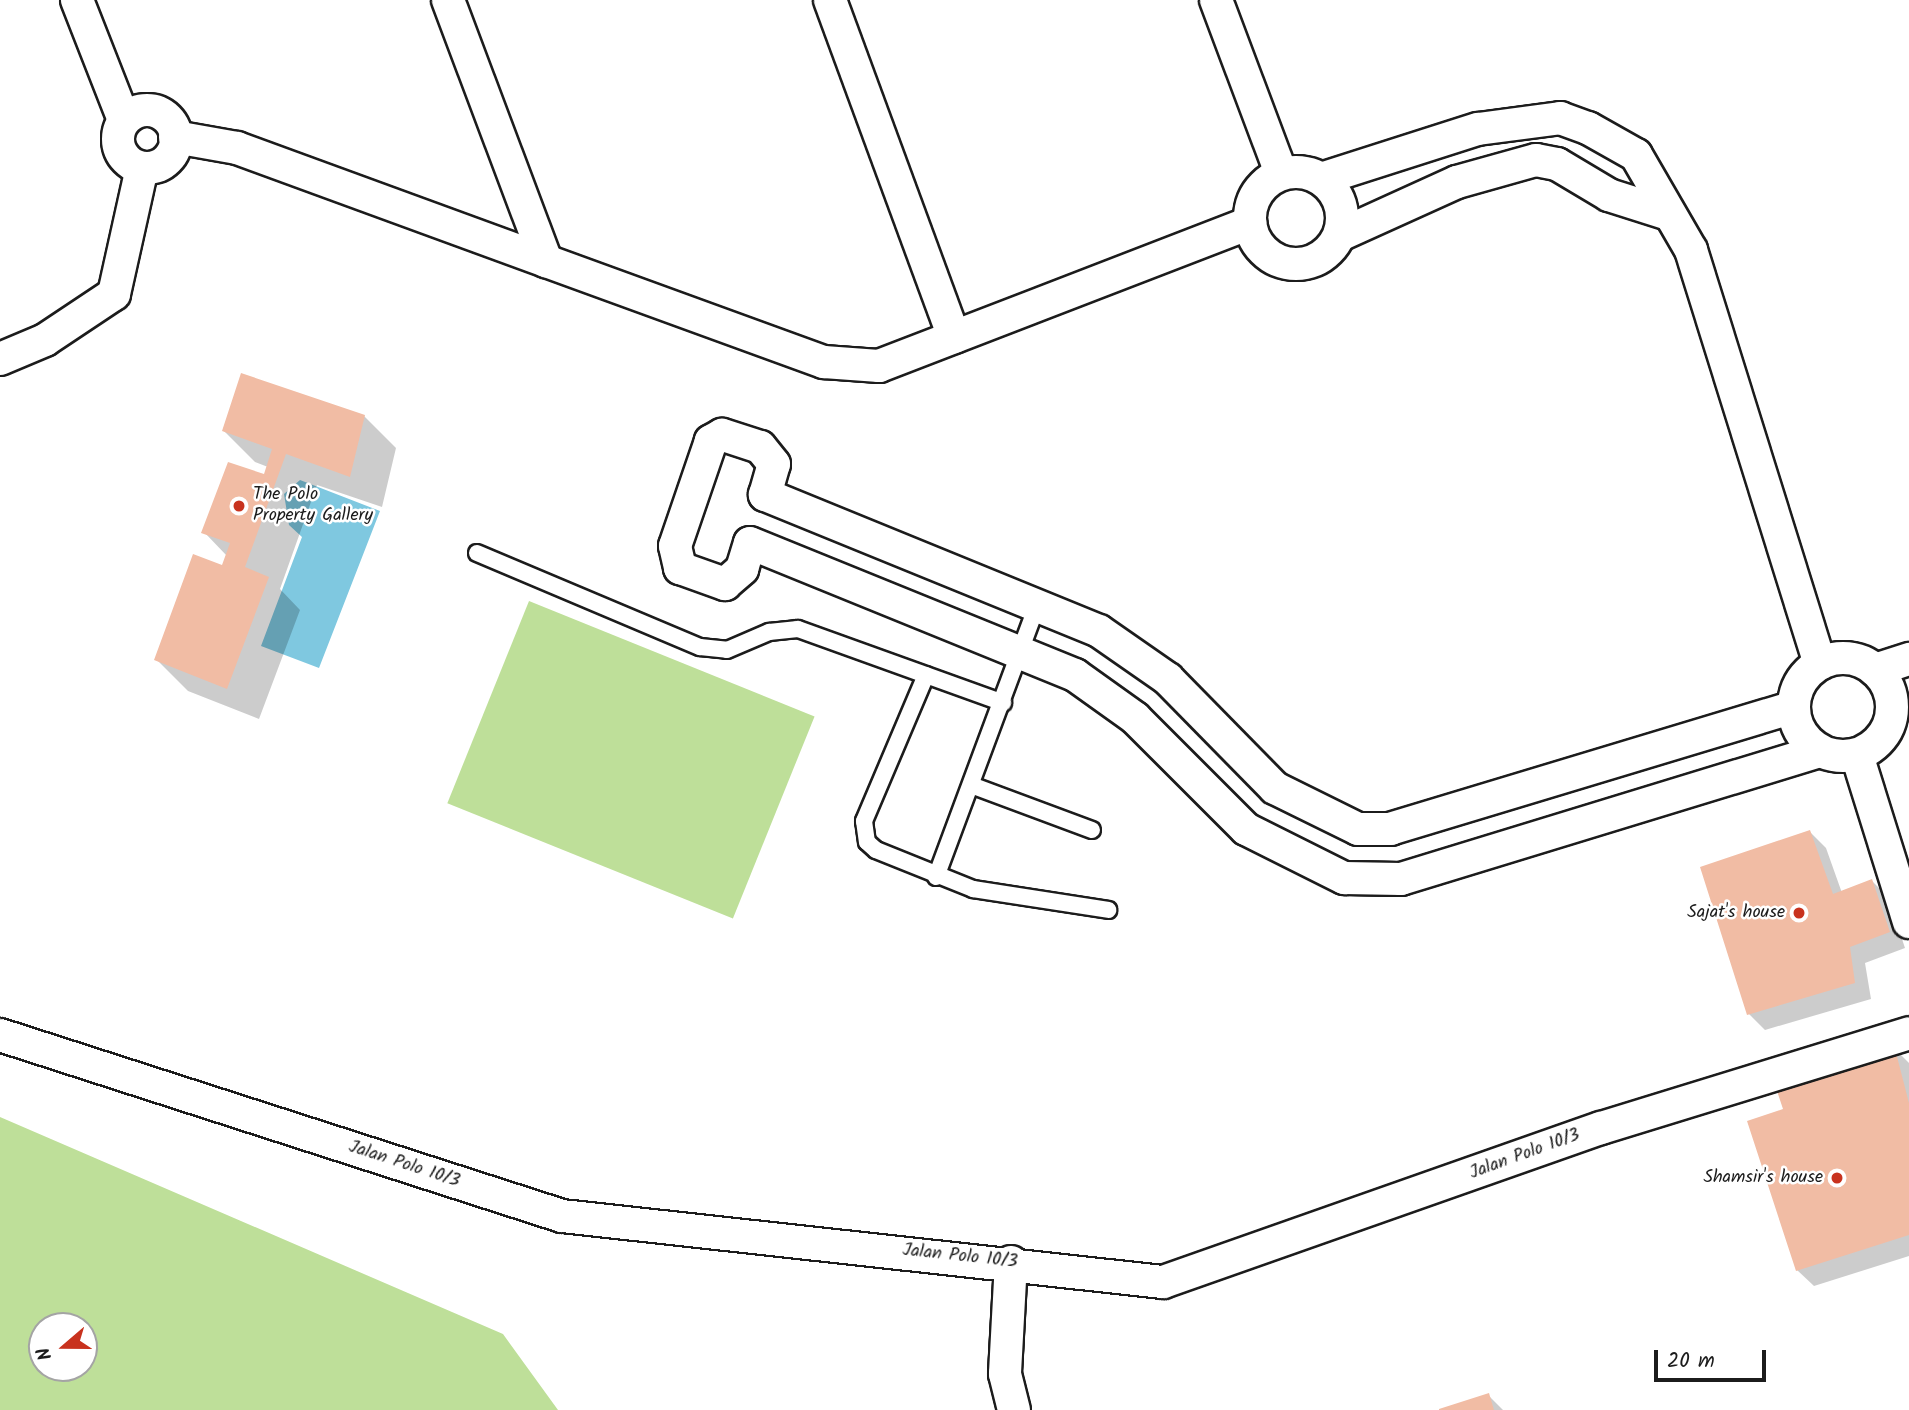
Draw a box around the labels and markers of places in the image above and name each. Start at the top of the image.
place label: The Polo Property Gallery [253,485,373,528]
marker: The Polo Property Gallery [231,498,247,514]
place label: Sajat's house [1687,902,1785,924]
marker: Sajat's house [1791,905,1807,921]
place label: Shamsir's house [1703,1167,1823,1189]
marker: Shamsir's house [1829,1170,1845,1186]

